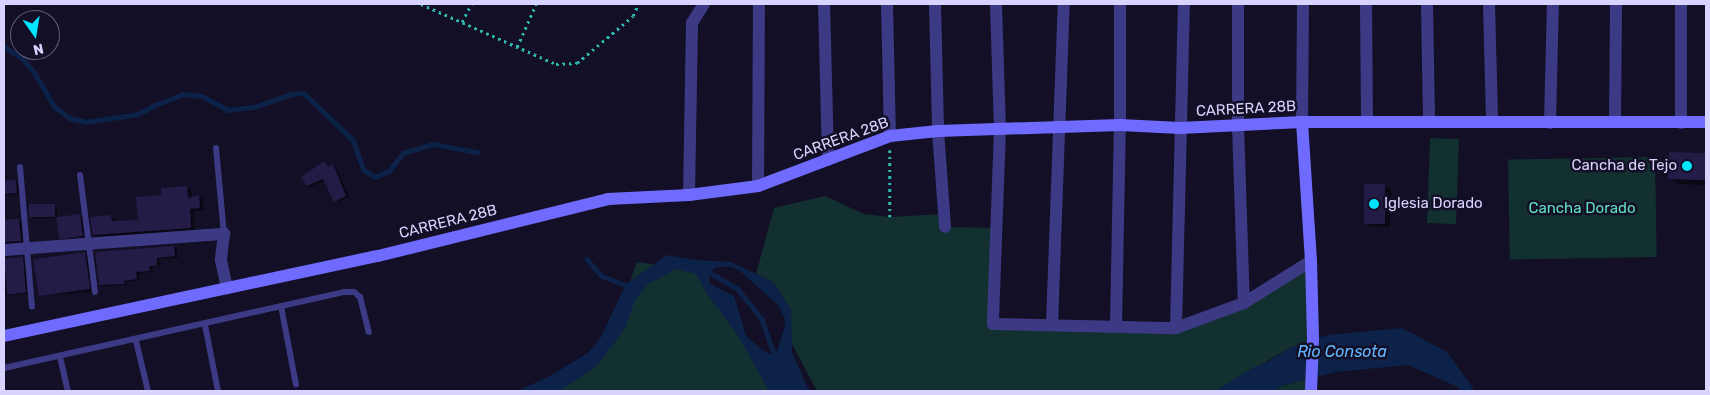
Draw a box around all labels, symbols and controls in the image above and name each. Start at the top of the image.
north arrow [10,10,60,60]
text: N [31,40,45,59]
street label: CARRERA 28B [1195,97,1297,121]
street label: CARRERA 28B [791,113,891,165]
place label: Cancha de Tejo [1571,157,1677,175]
marker: Cancha de Tejo [1681,160,1693,172]
place label: Iglesia Dorado [1384,195,1483,213]
marker: Iglesia Dorado [1368,198,1380,210]
park label: Cancha Dorado [1528,200,1636,218]
street label: CARRERA 28B [397,201,499,243]
water label: Rio Consota [1297,342,1387,362]

